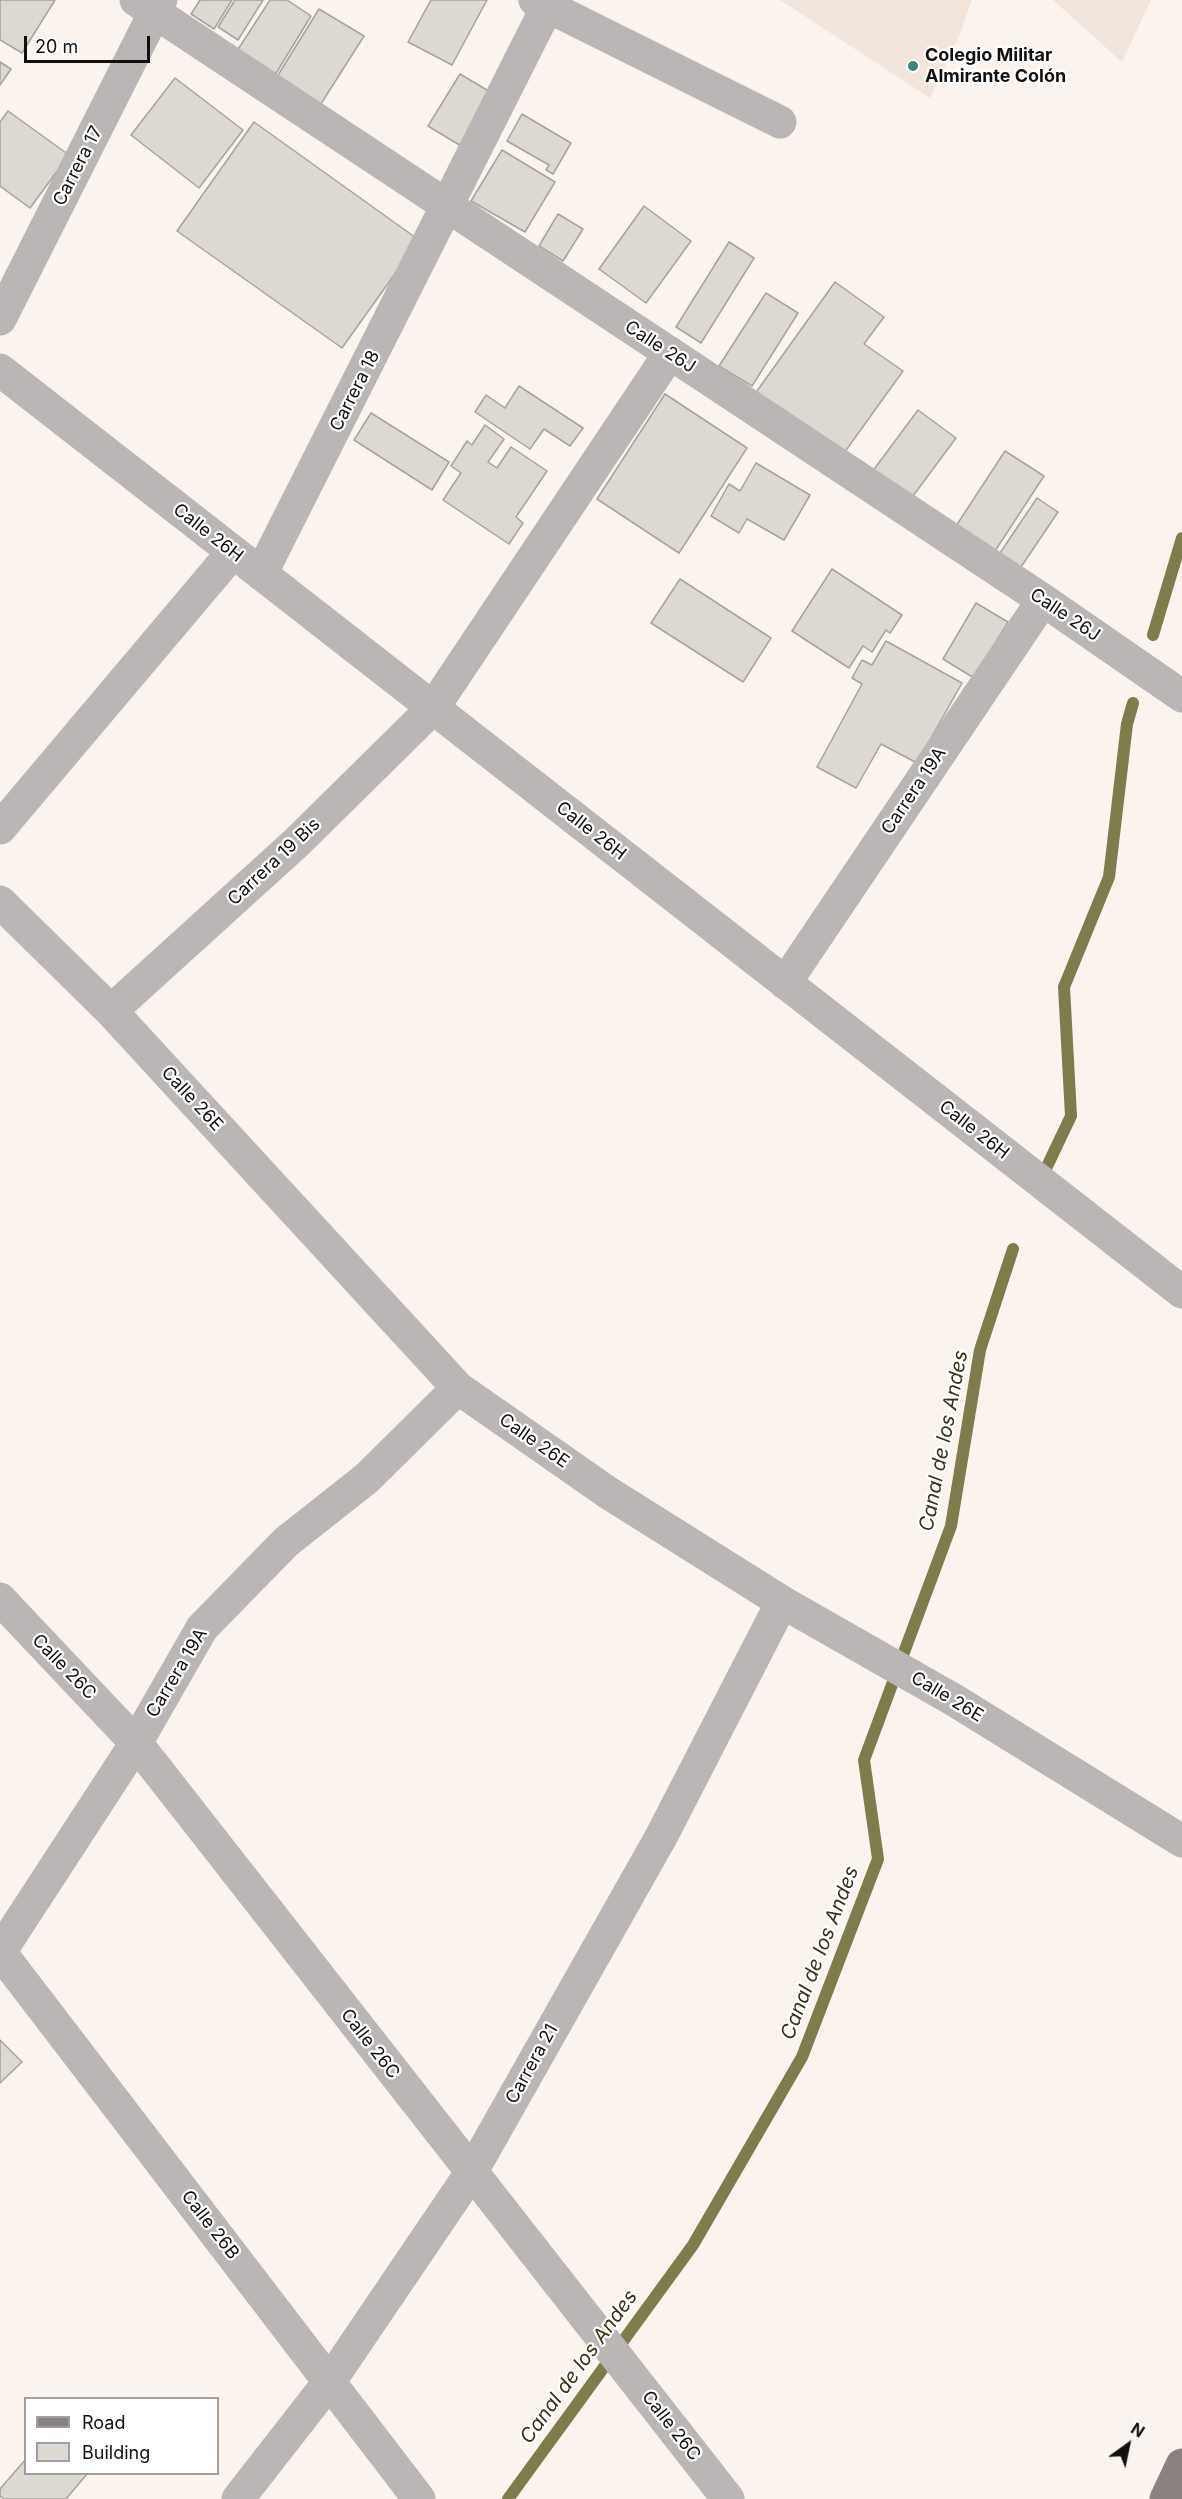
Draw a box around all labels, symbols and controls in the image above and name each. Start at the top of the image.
scale bar [27,24,153,62]
text: 20 m [35,36,78,57]
place label: Colegio Militar Almirante Colón [925,45,1066,88]
marker: Colegio Militar Almirante Colón [906,59,920,73]
street label: Carrera 17 [49,122,107,210]
street label: Calle 26J [621,316,699,378]
street label: Carrera 18 [325,347,385,435]
street label: Calle 26H [169,499,247,567]
street label: Calle 26J [1026,584,1104,646]
street label: Carrera 19A [877,743,951,839]
street label: Calle 26H [552,797,630,865]
street label: Carrera 19 Bis [223,814,325,910]
street label: Calle 26E [157,1062,227,1136]
street label: Calle 26H [935,1096,1013,1164]
water label: Canal de los Andes [915,1348,973,1534]
street label: Calle 26E [495,1409,573,1473]
street label: Carrera 19A [142,1625,212,1721]
street label: Calle 26C [27,1630,101,1704]
street label: Calle 26E [907,1667,987,1727]
water label: Canal de los Andes [776,1863,864,2043]
street label: Calle 26C [336,2005,404,2083]
street label: Carrera 21 [501,2020,563,2108]
street label: Calle 26B [176,2186,244,2264]
water label: Canal de los Andes [515,2286,643,2448]
street label: Calle 26C [637,2387,705,2465]
legend [24,2397,219,2475]
text: Road [82,2412,125,2433]
north arrow [1098,2415,1158,2475]
text: N [1127,2418,1148,2442]
text: Building [82,2442,150,2463]

